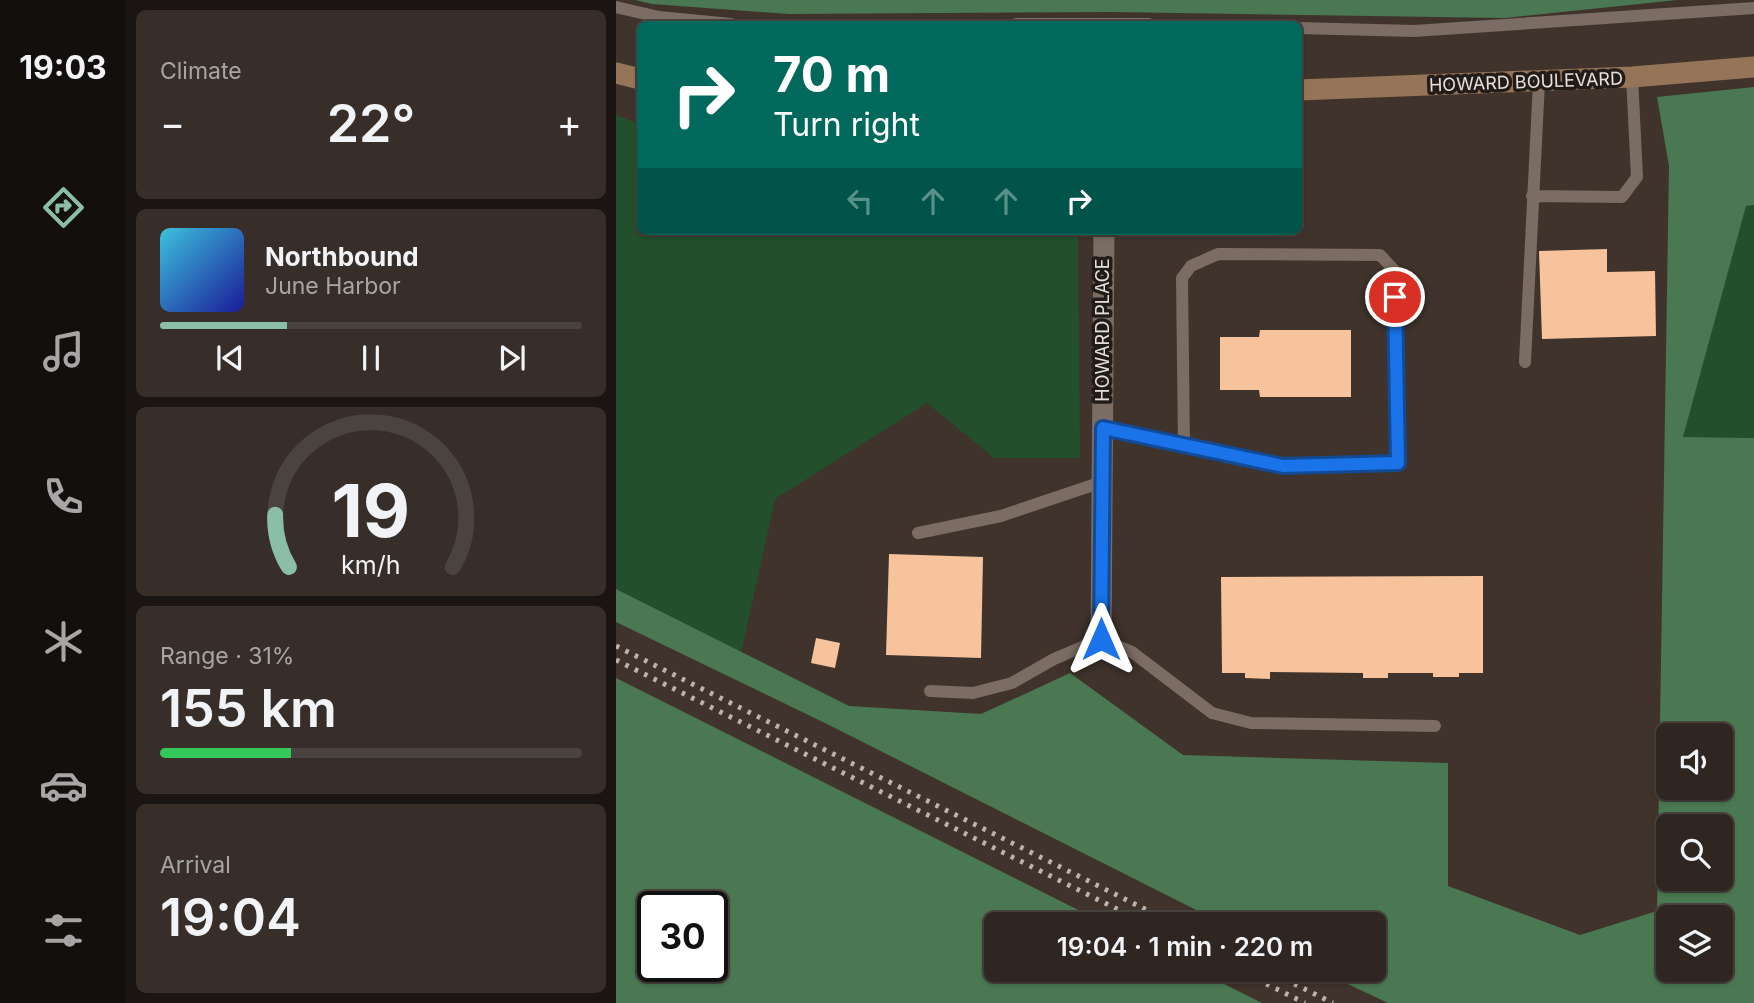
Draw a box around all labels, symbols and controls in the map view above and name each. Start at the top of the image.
text: 70 m [773,45,890,104]
text: 19:03 [19,48,107,87]
icon: right [658,49,749,140]
text: Climate [160,57,242,85]
street label: HOWARD BOULEVARD [1429,68,1623,95]
text: 22° [327,92,415,155]
text: − [160,100,185,146]
text: + [557,100,582,146]
text: Turn right [773,105,920,144]
icon: left [841,182,879,220]
icon: ahead [914,182,952,220]
icon: ahead [987,182,1025,220]
icon: right [1060,182,1098,220]
icon: directions [39,183,88,232]
text: Northbound [265,241,419,272]
street label: HOWARD PLACE [1092,258,1113,402]
pin [1365,267,1425,327]
text: June Harbor [265,272,401,300]
icon: arrive [1376,278,1414,316]
icon: music [39,327,88,376]
icon: previous [211,339,249,377]
icon: pause [352,339,390,377]
icon: next [493,339,531,377]
text: 19 [332,467,410,556]
icon: phone [39,472,88,521]
text: km/h [341,550,401,580]
position arrow [1064,602,1138,676]
icon: climate [39,617,88,666]
text: Range · 31% [160,642,294,670]
text: 155 km [160,677,337,740]
map controls [1656,723,1733,982]
button: sound [1656,723,1733,800]
icon: car [39,761,88,810]
button: search [1656,814,1733,891]
text: Arrival [160,851,231,879]
text: 19:04 [160,886,301,949]
speed limit sign: 30 [637,891,728,982]
button: layers [1656,905,1733,982]
icon: filters [39,906,88,955]
text: 19:04 · 1 min · 220 m [1057,931,1313,962]

